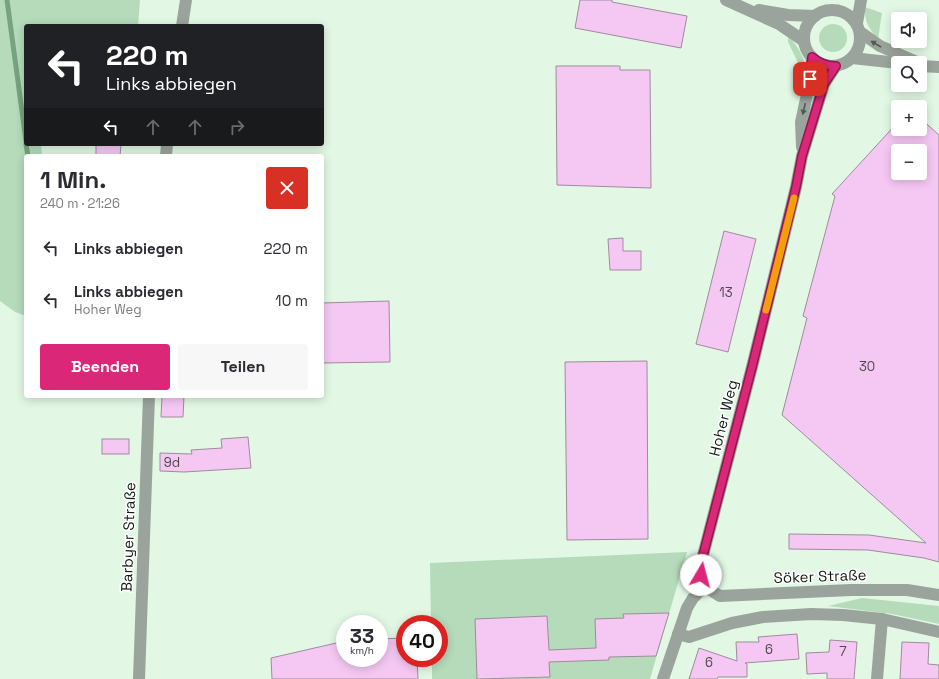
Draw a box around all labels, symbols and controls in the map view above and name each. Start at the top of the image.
map controls [891,12,927,180]
button: sound [891,12,927,48]
text: 220 m [106,37,188,73]
icon: left [40,40,92,92]
one-way arrow [870,40,882,47]
button: search [891,56,927,92]
pin [793,62,827,96]
icon: arrive [799,68,821,90]
text: Links abbiegen [106,72,237,95]
button: + [891,100,927,136]
one-way arrow [800,103,806,115]
icon: left [100,116,122,138]
icon: ahead [142,116,164,138]
icon: ahead [184,116,206,138]
icon: right [226,116,248,138]
button: − [891,144,927,180]
text: 1 Min. [40,164,106,195]
button: close [266,167,308,209]
text: 240 m · 21:26 [40,195,120,212]
icon: left [40,237,62,259]
text: Links abbiegen [74,239,183,258]
text: 220 m [264,239,308,258]
text: Links abbiegen [74,282,183,301]
house number: 13 [719,284,733,301]
icon: left [40,289,62,311]
text: 10 m [275,291,308,310]
text: Hoher Weg [74,301,142,318]
button: Beenden [40,344,170,390]
button: Teilen [178,344,308,390]
house number: 30 [859,358,875,375]
street label: Hoher Weg [704,378,742,458]
house number: 9d [164,454,180,471]
street label: Barbyer Straße [117,482,139,592]
position arrow [680,554,722,596]
street label: Söker Straße [773,565,867,587]
speed limit sign: 40 [396,615,448,667]
text: 33 [350,623,374,649]
house number: 6 [765,641,773,658]
house number: 7 [839,643,847,660]
text: km/h [350,644,374,657]
house number: 6 [705,654,713,671]

